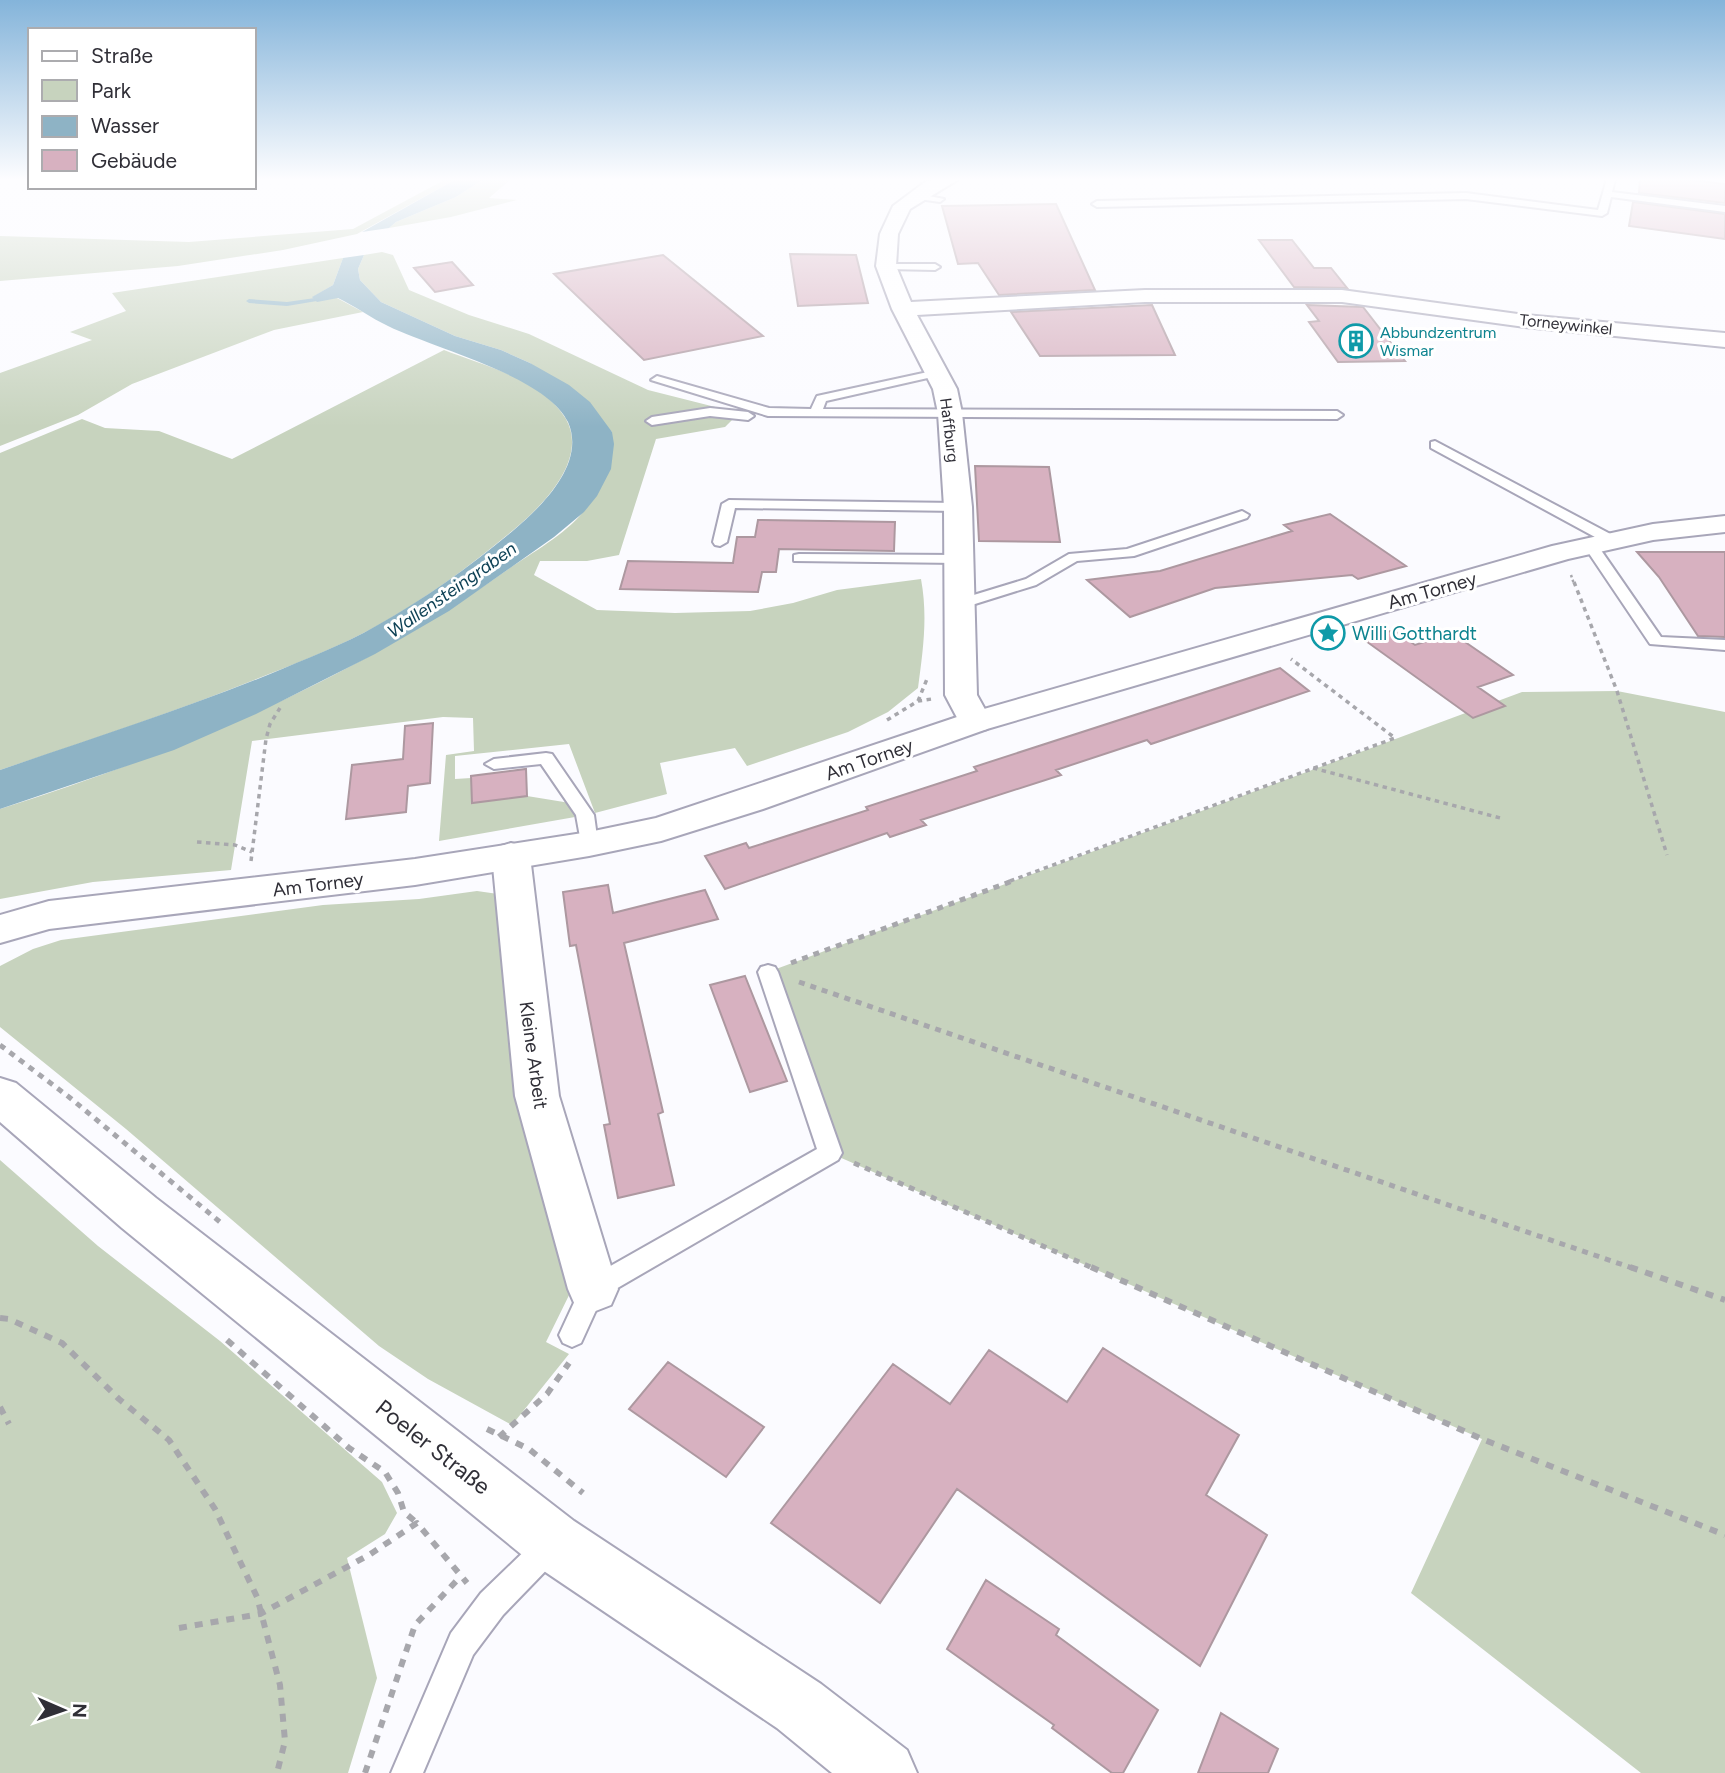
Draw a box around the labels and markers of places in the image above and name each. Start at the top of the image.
building icon: Abbundzentrum Wismar [1337,322,1375,360]
place label: Abbundzentrum Wismar [1380,323,1496,360]
place icon: Willi Gotthardt [1309,614,1347,652]
place label: Willi Gotthardt [1352,622,1477,645]

